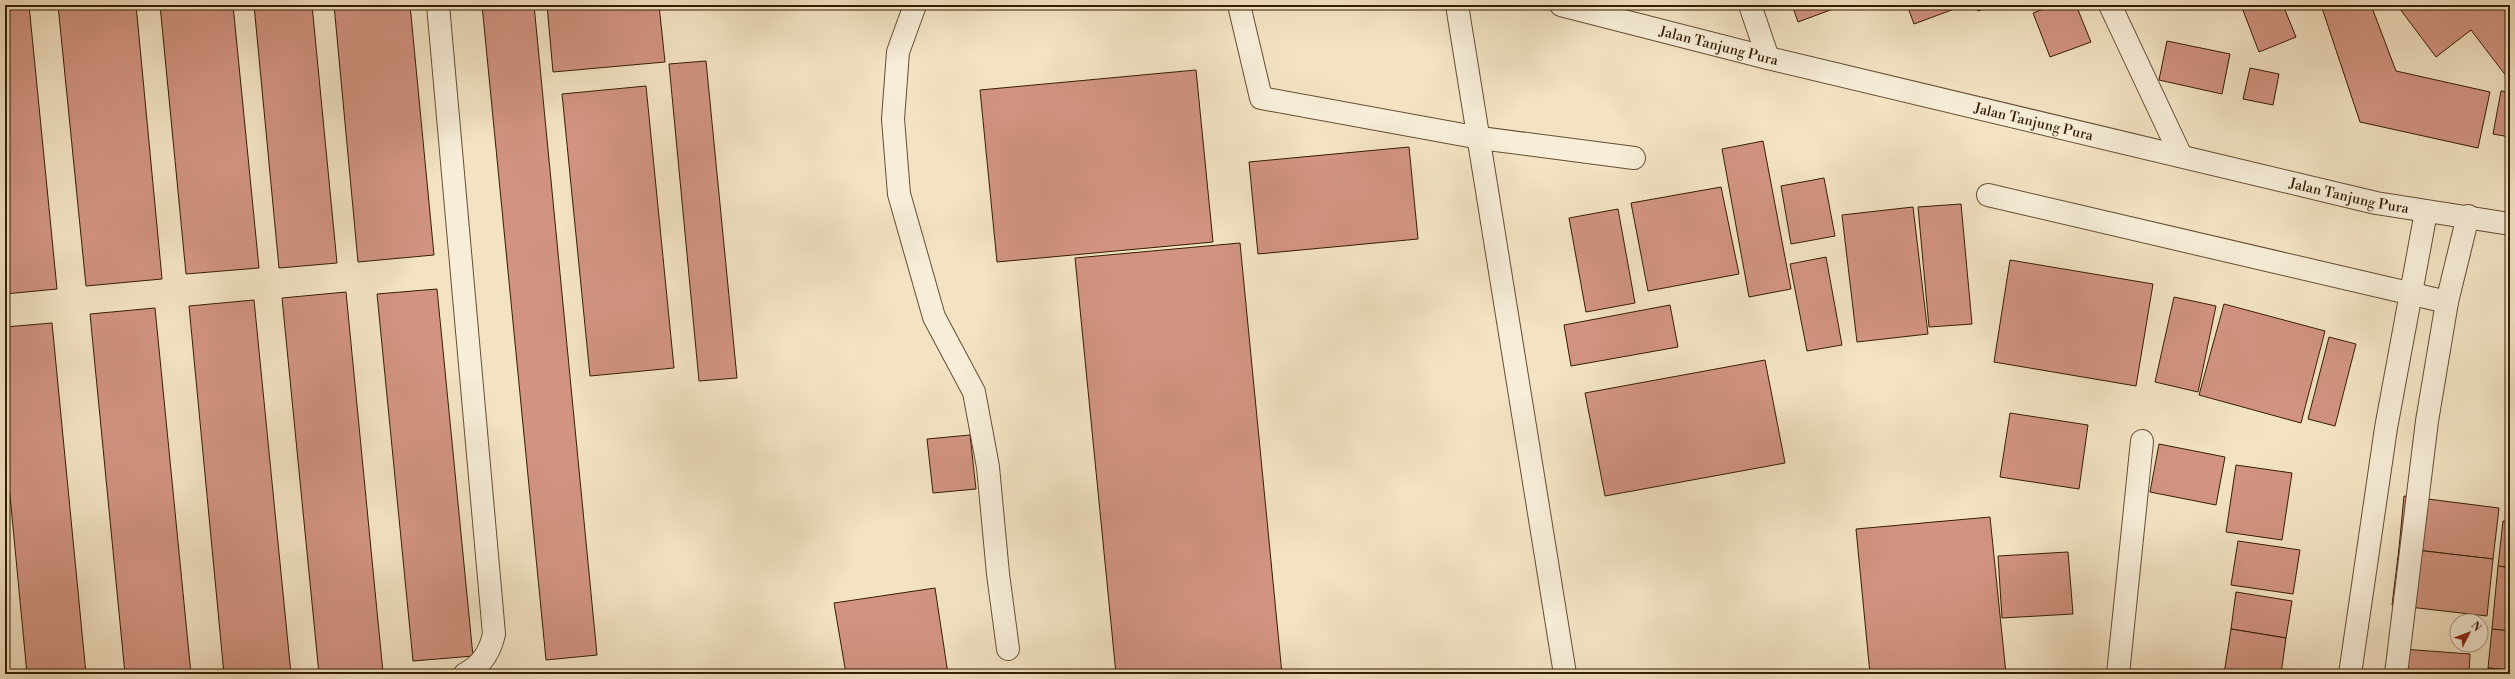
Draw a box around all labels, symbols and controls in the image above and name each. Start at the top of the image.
street label: Jalan Tanjung Pura [1656,22,1781,70]
street label: Jalan Tanjung Pura [1971,99,2096,145]
street label: Jalan Tanjung Pura [2286,174,2411,218]
north arrow [2449,613,2489,653]
text: N [2468,619,2484,635]

